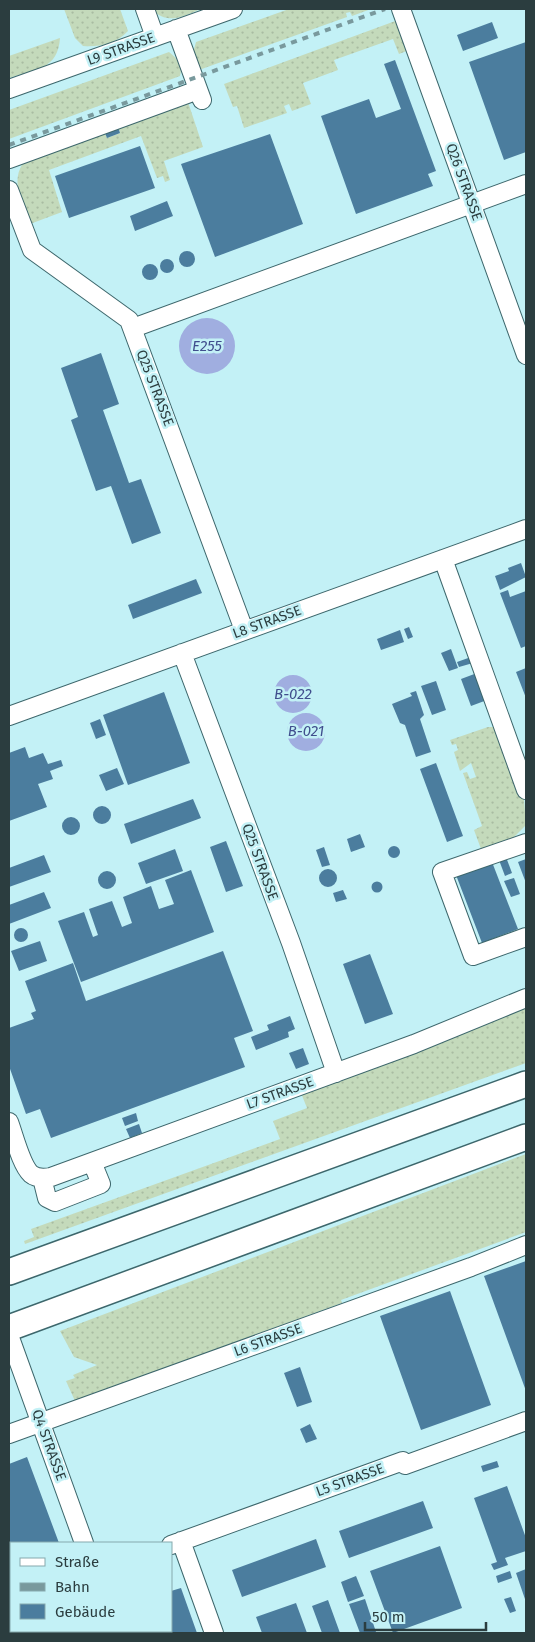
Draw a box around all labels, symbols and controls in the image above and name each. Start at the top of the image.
street label: L9 STRASSE [85,29,157,69]
street label: Q26 STRASSE [442,141,486,223]
water label: E255 [192,337,223,355]
street label: Q25 STRASSE [133,347,177,429]
street label: L8 STRASSE [230,602,304,642]
water label: B-022 [274,685,312,703]
water label: B-021 [288,722,324,740]
street label: Q25 STRASSE [238,821,282,903]
street label: L7 STRASSE [244,1073,316,1113]
street label: L6 STRASSE [232,1320,304,1360]
street label: Q4 STRASSE [28,1407,70,1483]
street label: L5 STRASSE [314,1460,386,1500]
legend [10,1542,172,1632]
text: Straße [55,1553,99,1571]
text: Bahn [55,1578,90,1596]
scale bar [365,1600,486,1632]
text: Gebäude [55,1603,115,1621]
text: 50 m [372,1608,405,1626]

